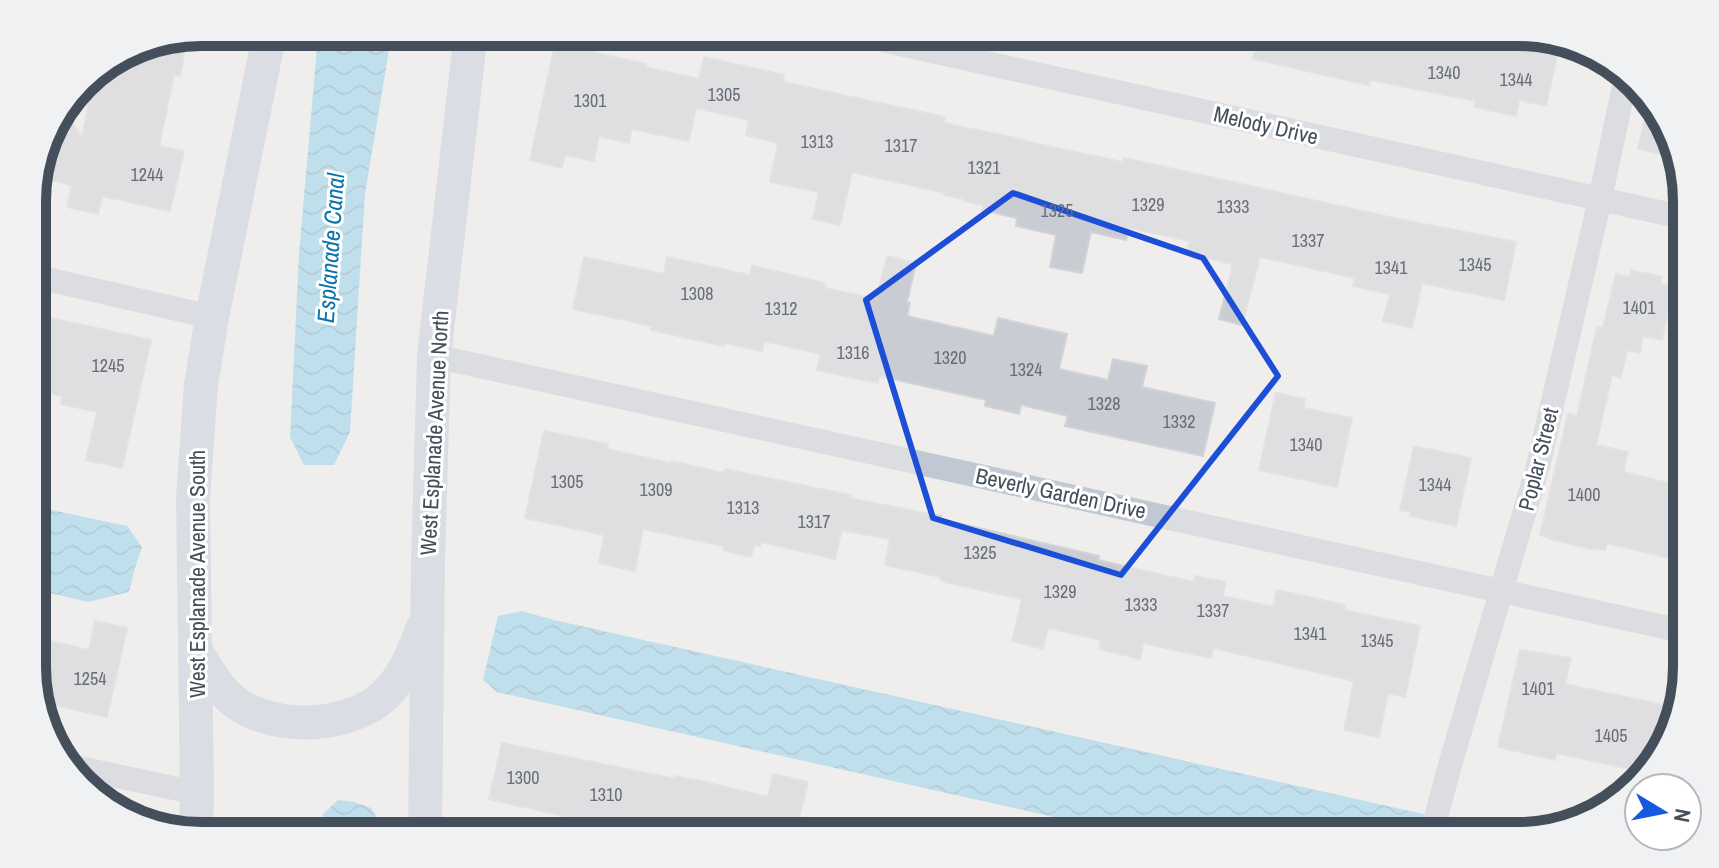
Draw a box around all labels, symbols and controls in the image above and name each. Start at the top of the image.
house number: 1340 [1428,60,1460,85]
house number: 1344 [1500,67,1532,92]
house number: 1305 [708,82,740,107]
house number: 1301 [574,88,607,113]
street label: Melody Drive [1211,98,1321,152]
house number: 1313 [801,129,833,154]
house number: 1317 [885,133,917,158]
house number: 1321 [968,155,1001,180]
house number: 1244 [131,162,163,187]
water label: Esplanade Canal [309,172,351,324]
house number: 1329 [1132,192,1164,217]
house number: 1333 [1217,194,1249,219]
house number: 1325 [1041,198,1073,223]
house number: 1337 [1292,228,1324,253]
house number: 1345 [1459,252,1491,277]
house number: 1341 [1375,255,1408,280]
house number: 1308 [681,281,713,306]
house number: 1401 [1623,295,1656,320]
house number: 1312 [765,296,797,321]
street label: West Esplanade Avenue North [413,310,455,556]
house number: 1316 [837,340,869,365]
house number: 1320 [934,345,966,370]
house number: 1245 [92,353,124,378]
house number: 1324 [1010,357,1042,382]
house number: 1328 [1088,391,1120,416]
street label: Poplar Street [1511,404,1565,514]
house number: 1332 [1163,409,1195,434]
house number: 1340 [1290,432,1322,457]
street label: West Esplanade Avenue South [182,450,212,698]
street label: Beverly Garden Drive [973,460,1149,526]
house number: 1305 [551,469,583,494]
house number: 1344 [1419,472,1451,497]
house number: 1309 [640,477,672,502]
house number: 1400 [1568,482,1600,507]
house number: 1313 [727,495,759,520]
house number: 1317 [798,509,830,534]
house number: 1325 [964,540,996,565]
house number: 1329 [1044,579,1076,604]
house number: 1333 [1125,592,1157,617]
house number: 1337 [1197,598,1229,623]
house number: 1341 [1294,621,1327,646]
house number: 1345 [1361,628,1393,653]
house number: 1254 [74,666,106,691]
house number: 1401 [1522,676,1555,701]
house number: 1405 [1595,723,1627,748]
house number: 1300 [507,765,539,790]
north arrow [1623,772,1703,852]
house number: 1310 [590,782,622,807]
text: N [1667,806,1699,824]

